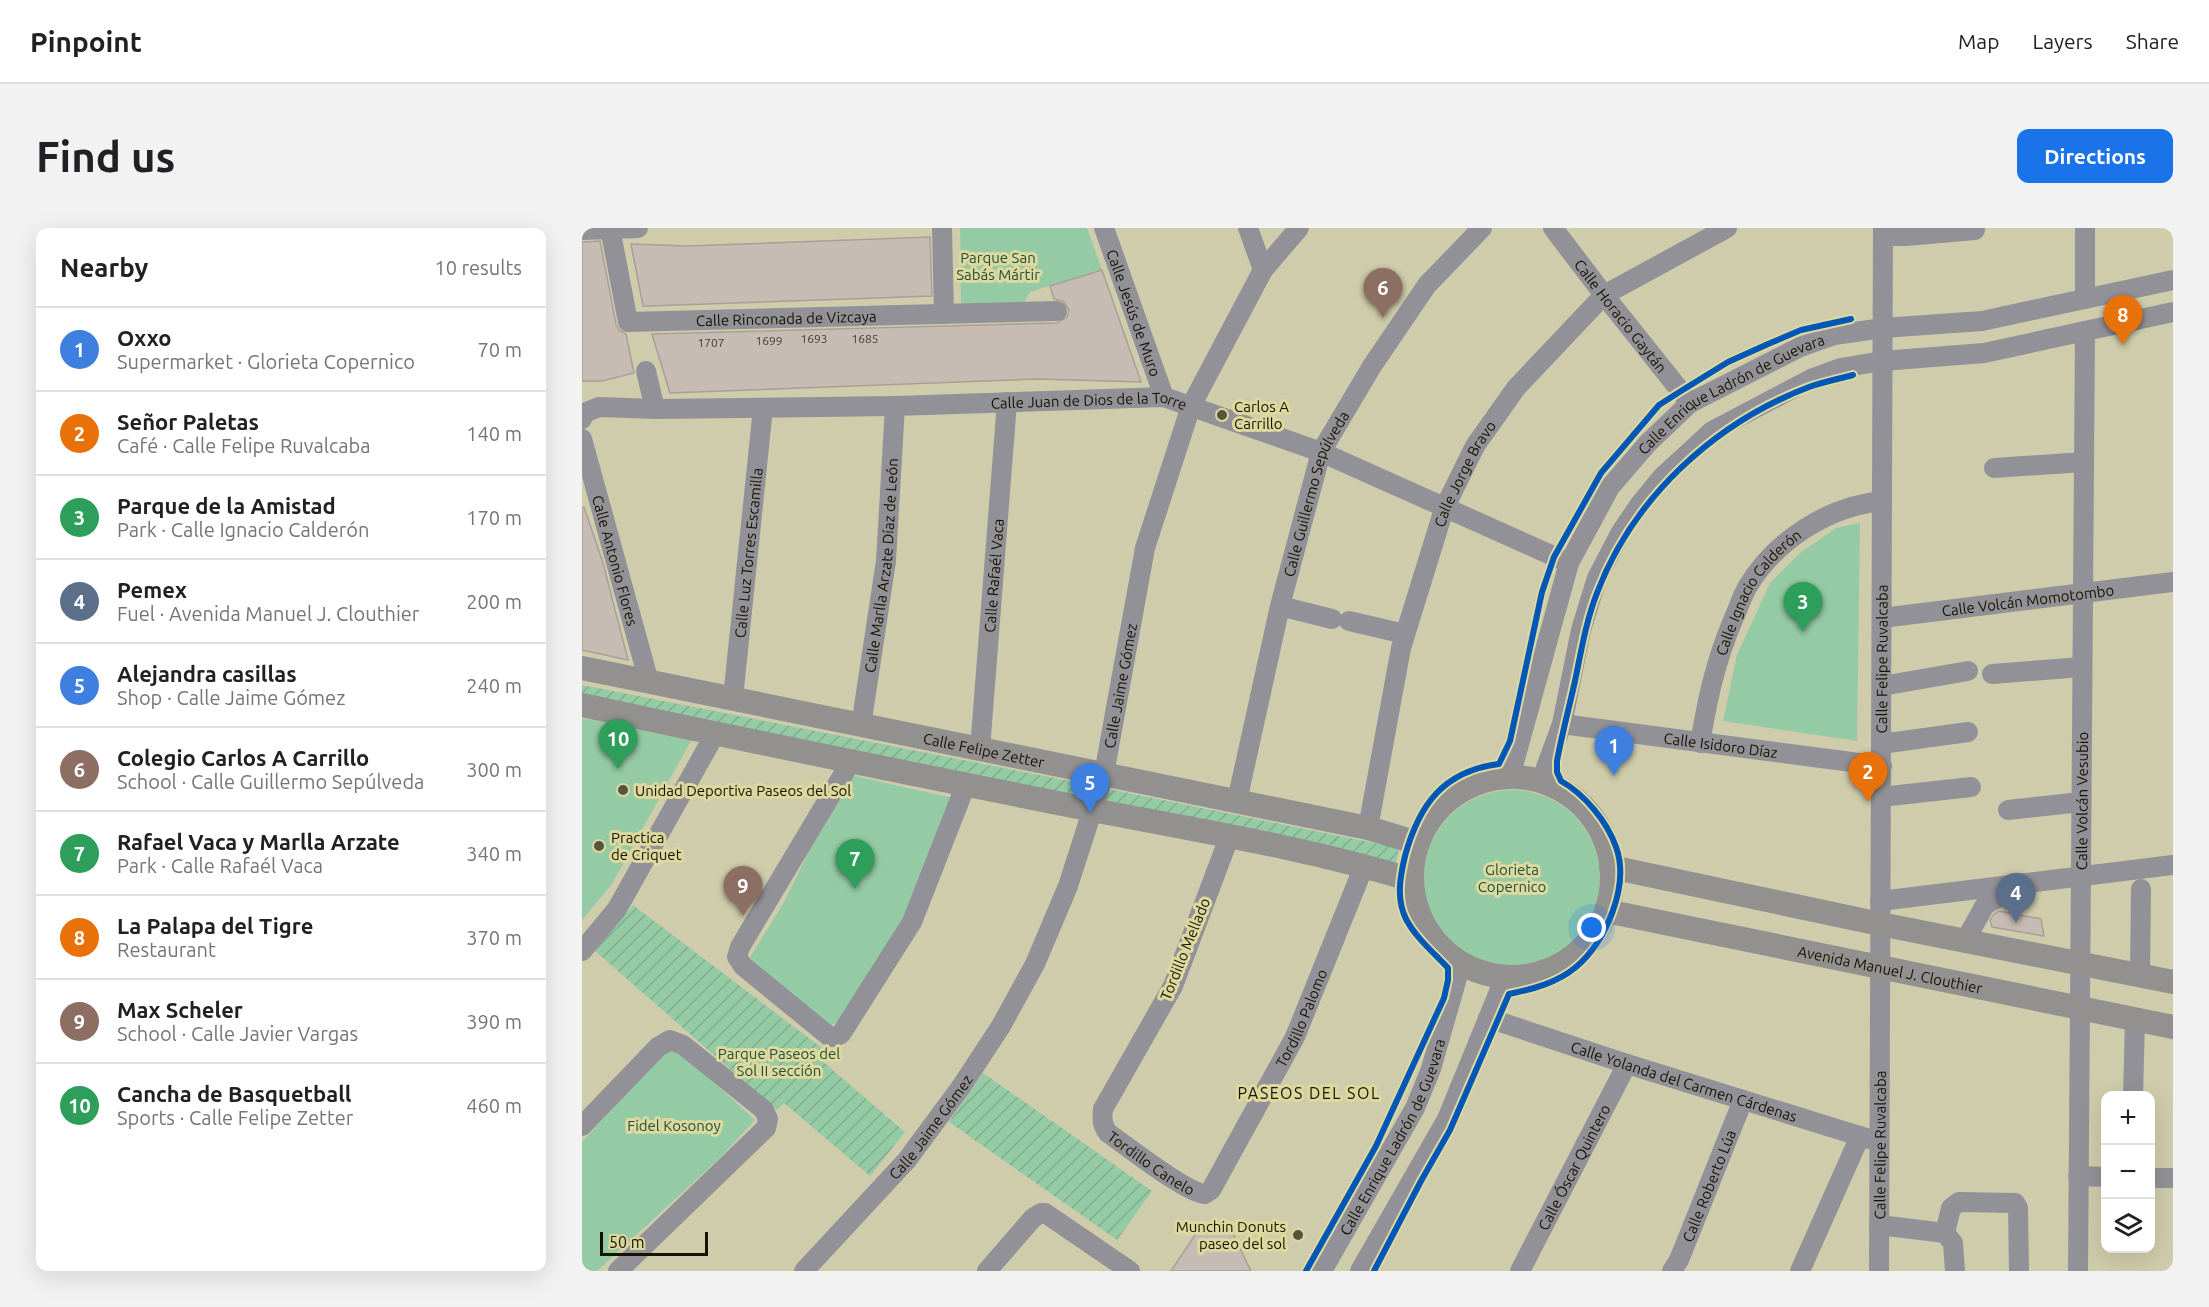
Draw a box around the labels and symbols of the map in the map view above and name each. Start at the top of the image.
street label: Calle Jesús de Muro [1104,247,1165,379]
park label: Parque San Sabás Mártir [956,249,1040,283]
street label: Calle Horacio Gaytán [1571,256,1671,376]
pin: 6 [1364,268,1402,318]
pin: 8 [2104,296,2142,345]
street label: Calle Rinconada de Vizcaya [696,307,877,329]
street label: Calle Enrique Ladrón de Guevara [1634,331,1827,457]
house number: 1693 [800,332,828,345]
house number: 1685 [851,332,879,345]
house number: 1699 [755,334,783,347]
house number: 1707 [697,336,725,349]
street label: Calle Juan de Dios de la Torre [990,388,1189,413]
place label: Carlos A Carrillo [1234,398,1289,432]
marker: Carlos A Carrillo [1215,408,1229,422]
street label: Calle Guillermo Sepúlveda [1280,408,1352,579]
street label: Calle Jorge Bravo [1430,417,1499,529]
street label: Calle Marlla Arzate Díaz de León [861,458,900,674]
street label: Calle Luz Torres Escamilla [731,467,765,639]
street label: Calle Antonio Flores [589,493,642,628]
street label: Calle Rafaél Vaca [981,518,1006,633]
street label: Calle Ignacio Calderón [1712,525,1804,658]
street label: Calle Volcán Momotombo [1941,581,2115,619]
pin: 3 [1784,582,1822,632]
street label: Calle Felipe Ruvalcaba [1873,585,1890,733]
street label: Calle Jaime Gómez [1100,622,1140,750]
pin: 10 [598,720,638,769]
pin: 1 [1594,726,1634,776]
street label: Calle Felipe Zetter [922,729,1046,770]
street label: Calle Isidoro Díaz [1663,729,1779,761]
street label: Calle Volcán Vesubio [2072,732,2091,870]
pin: 2 [1848,752,1888,802]
pin: 5 [1070,764,1110,813]
place label: Unidad Deportiva Paseos del Sol [635,782,851,799]
marker: Unidad Deportiva Paseos del Sol [616,783,630,797]
place label: Practica de Criquet [611,829,682,863]
marker: Practica de Criquet [592,839,606,853]
pin: 7 [836,840,874,889]
park label: Glorieta Copernico [1478,861,1546,895]
pin: 9 [724,866,762,916]
pin: 4 [1996,874,2036,923]
street label: Tordillo Mellado [1157,895,1213,1003]
your location [1577,913,1606,942]
street label: Avenida Manuel J. Clouthier [1796,942,1984,996]
street label: Tordillo Palomo [1272,966,1330,1070]
street label: Calle Enrique Ladrón de Guevara [1336,1037,1448,1238]
street label: Calle Yolanda del Carmen Cárdenas [1569,1038,1799,1125]
park label: Parque Paseos del Sol II sección [718,1045,840,1079]
street label: Calle Jaime Gómez [885,1071,975,1183]
street label: Calle Felipe Ruvalcaba [1871,1071,1888,1219]
district label: PASEOS DEL SOL [1237,1084,1381,1102]
street label: Calle Óscar Quintero [1534,1101,1613,1233]
park label: Fidel Kosonoy [627,1117,721,1134]
street label: Tordillo Canelo [1105,1127,1198,1198]
street label: Calle Roberto Lúa [1679,1127,1739,1244]
place label: Munchin Donuts paseo del sol [1176,1218,1286,1252]
marker: Munchin Donuts paseo del sol [1291,1228,1305,1242]
scale bar [600,1229,708,1256]

